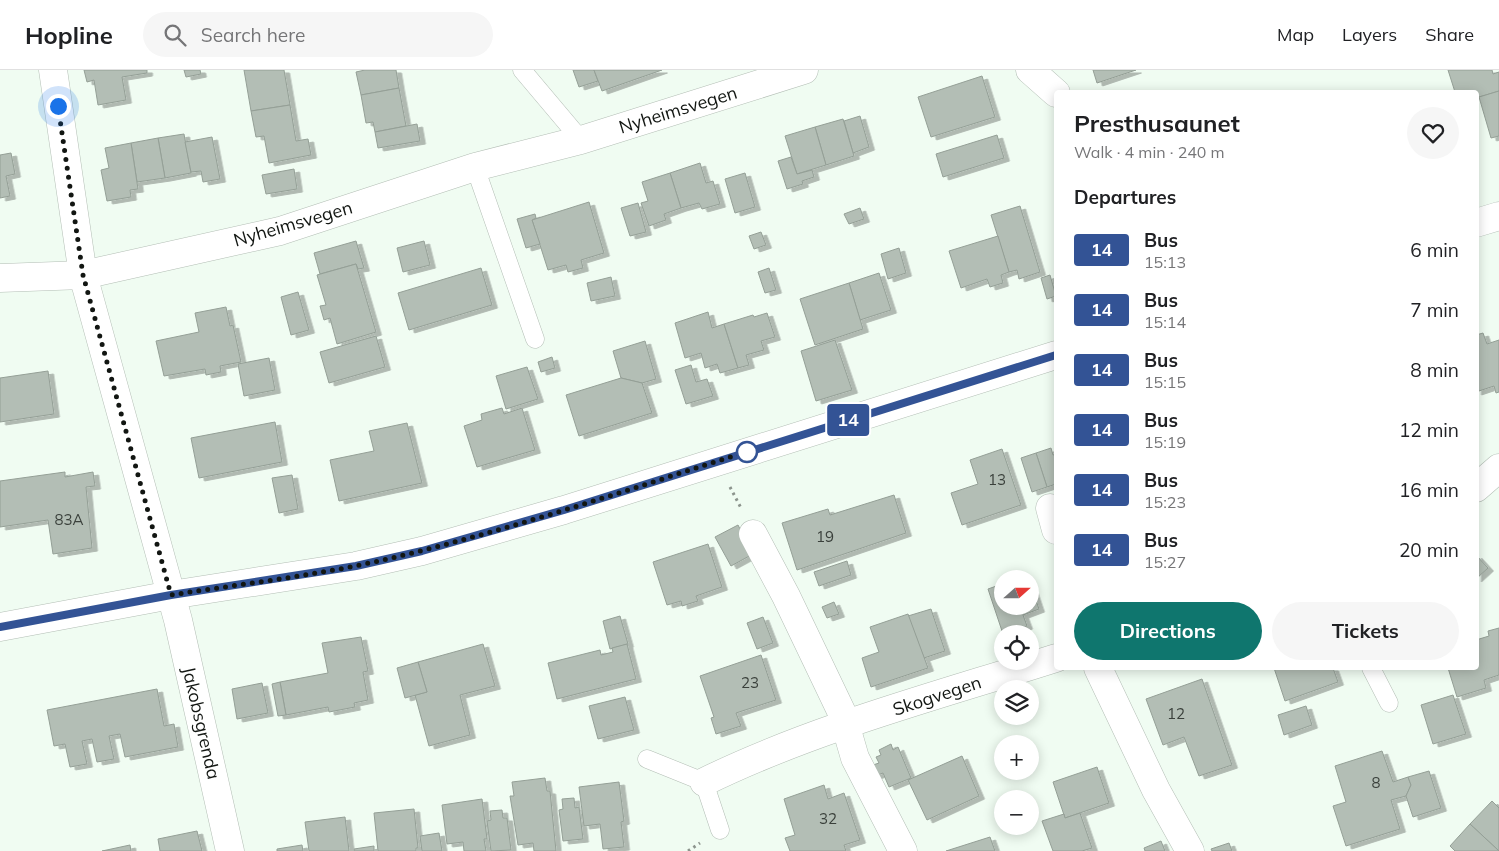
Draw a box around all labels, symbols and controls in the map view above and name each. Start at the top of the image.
search box [143,12,493,57]
text: Hopline [25,20,113,50]
icon: search [161,21,189,49]
text: Search here [201,23,305,47]
text: Map [1277,23,1314,46]
text: Layers [1342,23,1397,46]
text: Share [1425,23,1474,46]
street label: Nyheimsvegen [616,81,740,138]
your location [46,94,71,119]
button: heart [1407,107,1459,159]
text: Presthusaunet [1074,108,1240,138]
text: Walk · 4 min · 240 m [1074,142,1225,162]
text: Departures [1074,185,1176,209]
street label: Nyheimsvegen [231,196,355,251]
text: Bus [1144,228,1178,252]
text: 14 [1091,238,1112,261]
text: 6 min [1410,238,1459,262]
text: 15:13 [1144,252,1186,272]
text: Bus [1144,288,1178,312]
text: 14 [1091,298,1112,321]
text: 7 min [1410,298,1459,322]
text: 15:14 [1144,312,1186,332]
text: Bus [1144,348,1178,372]
text: 14 [1091,358,1112,381]
text: 8 min [1410,358,1459,382]
text: 15:15 [1144,372,1186,392]
line badge: 14 [826,404,870,436]
text: 14 [837,408,859,431]
text: Bus [1144,408,1178,432]
text: 14 [1091,418,1112,441]
text: 12 min [1399,418,1459,442]
text: 15:19 [1144,432,1186,452]
unlabelled marker [736,441,758,463]
text: Bus [1144,468,1178,492]
house number: 13 [988,470,1006,489]
text: 14 [1091,478,1112,501]
text: 16 min [1399,478,1459,502]
text: 15:23 [1144,492,1186,512]
house number: 83A [54,510,84,529]
house number: 19 [816,527,834,546]
text: Bus [1144,528,1178,552]
text: 14 [1091,538,1112,561]
text: 20 min [1399,538,1459,562]
text: 15:27 [1144,552,1186,572]
north arrow [994,570,1039,615]
map controls [994,570,1039,835]
button: Directions [1074,602,1262,660]
button: Tickets [1272,602,1459,660]
button: locate [994,625,1039,670]
street label: Jakobsgrenda [177,664,226,781]
street label: Skogvegen [890,670,984,721]
house number: 23 [741,673,759,692]
button: layers [994,680,1039,725]
house number: 12 [1167,704,1185,723]
button: + [994,735,1039,780]
house number: 8 [1371,773,1381,792]
button: − [994,790,1039,835]
house number: 32 [819,809,837,828]

